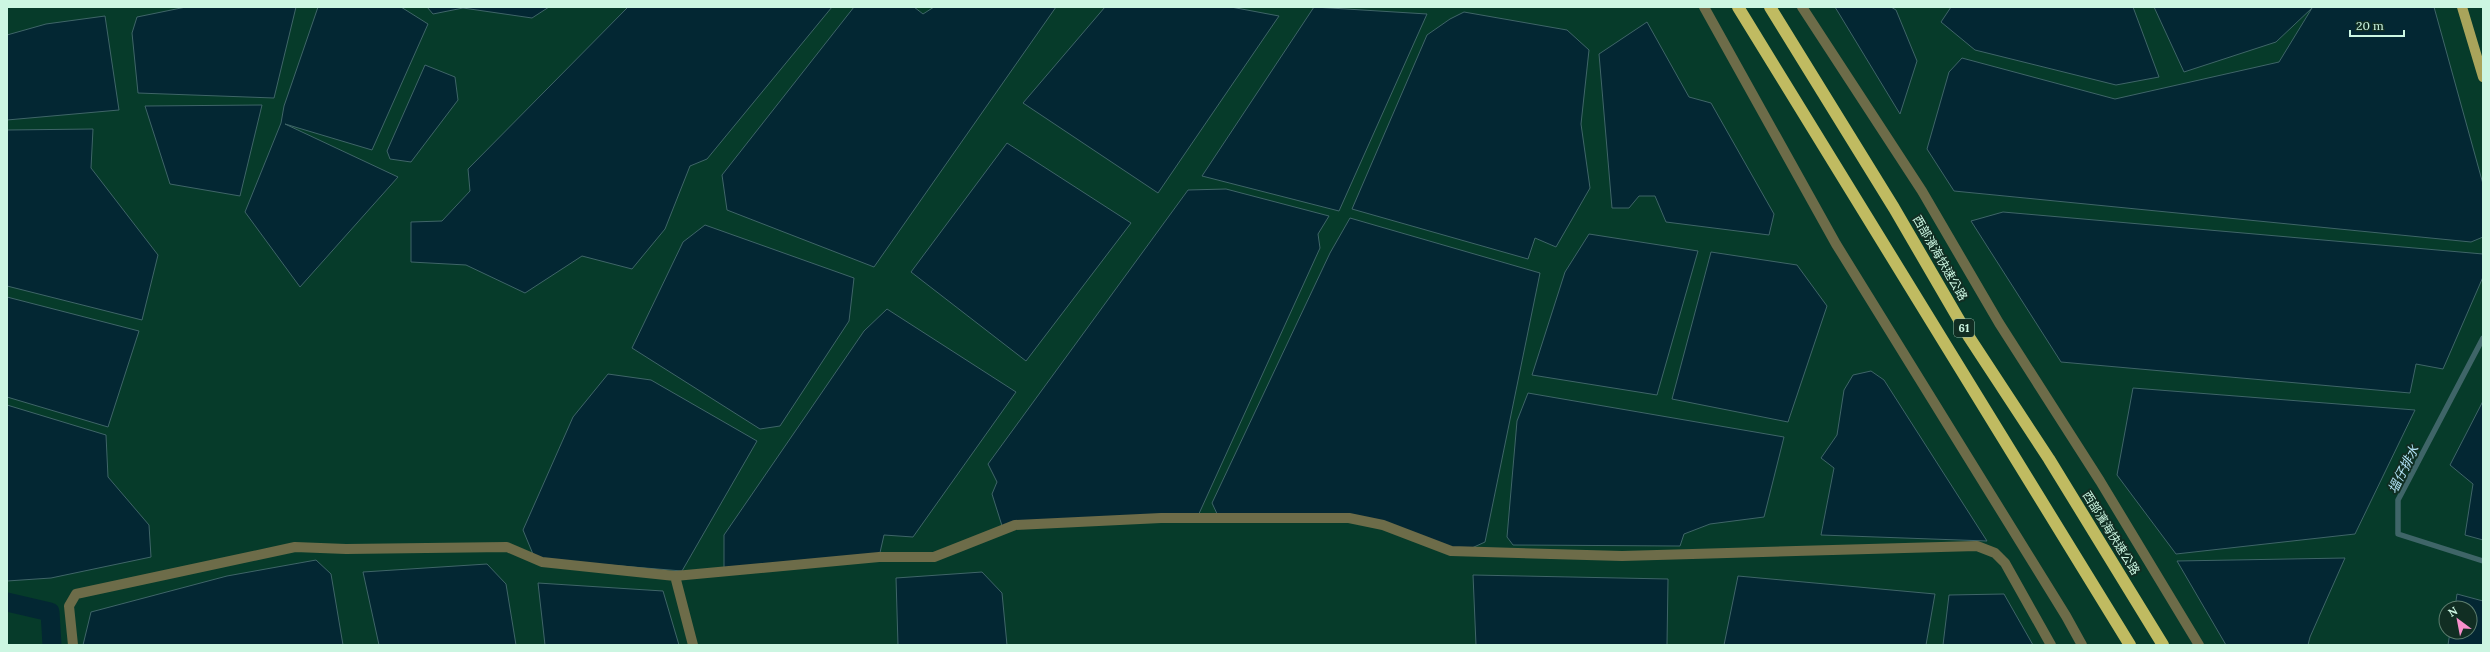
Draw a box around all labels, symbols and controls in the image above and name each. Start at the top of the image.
scale bar [2350,12,2404,38]
text: 20 m [2356,18,2384,33]
street label: 西部濱海快速公路 [1910,212,1971,303]
road number: 61 [1954,319,1974,337]
water label: 塭仔排水 [2384,441,2423,496]
street label: 西部濱海快速公路 [2080,488,2143,577]
north arrow [2438,600,2478,640]
text: N [2445,603,2460,620]

